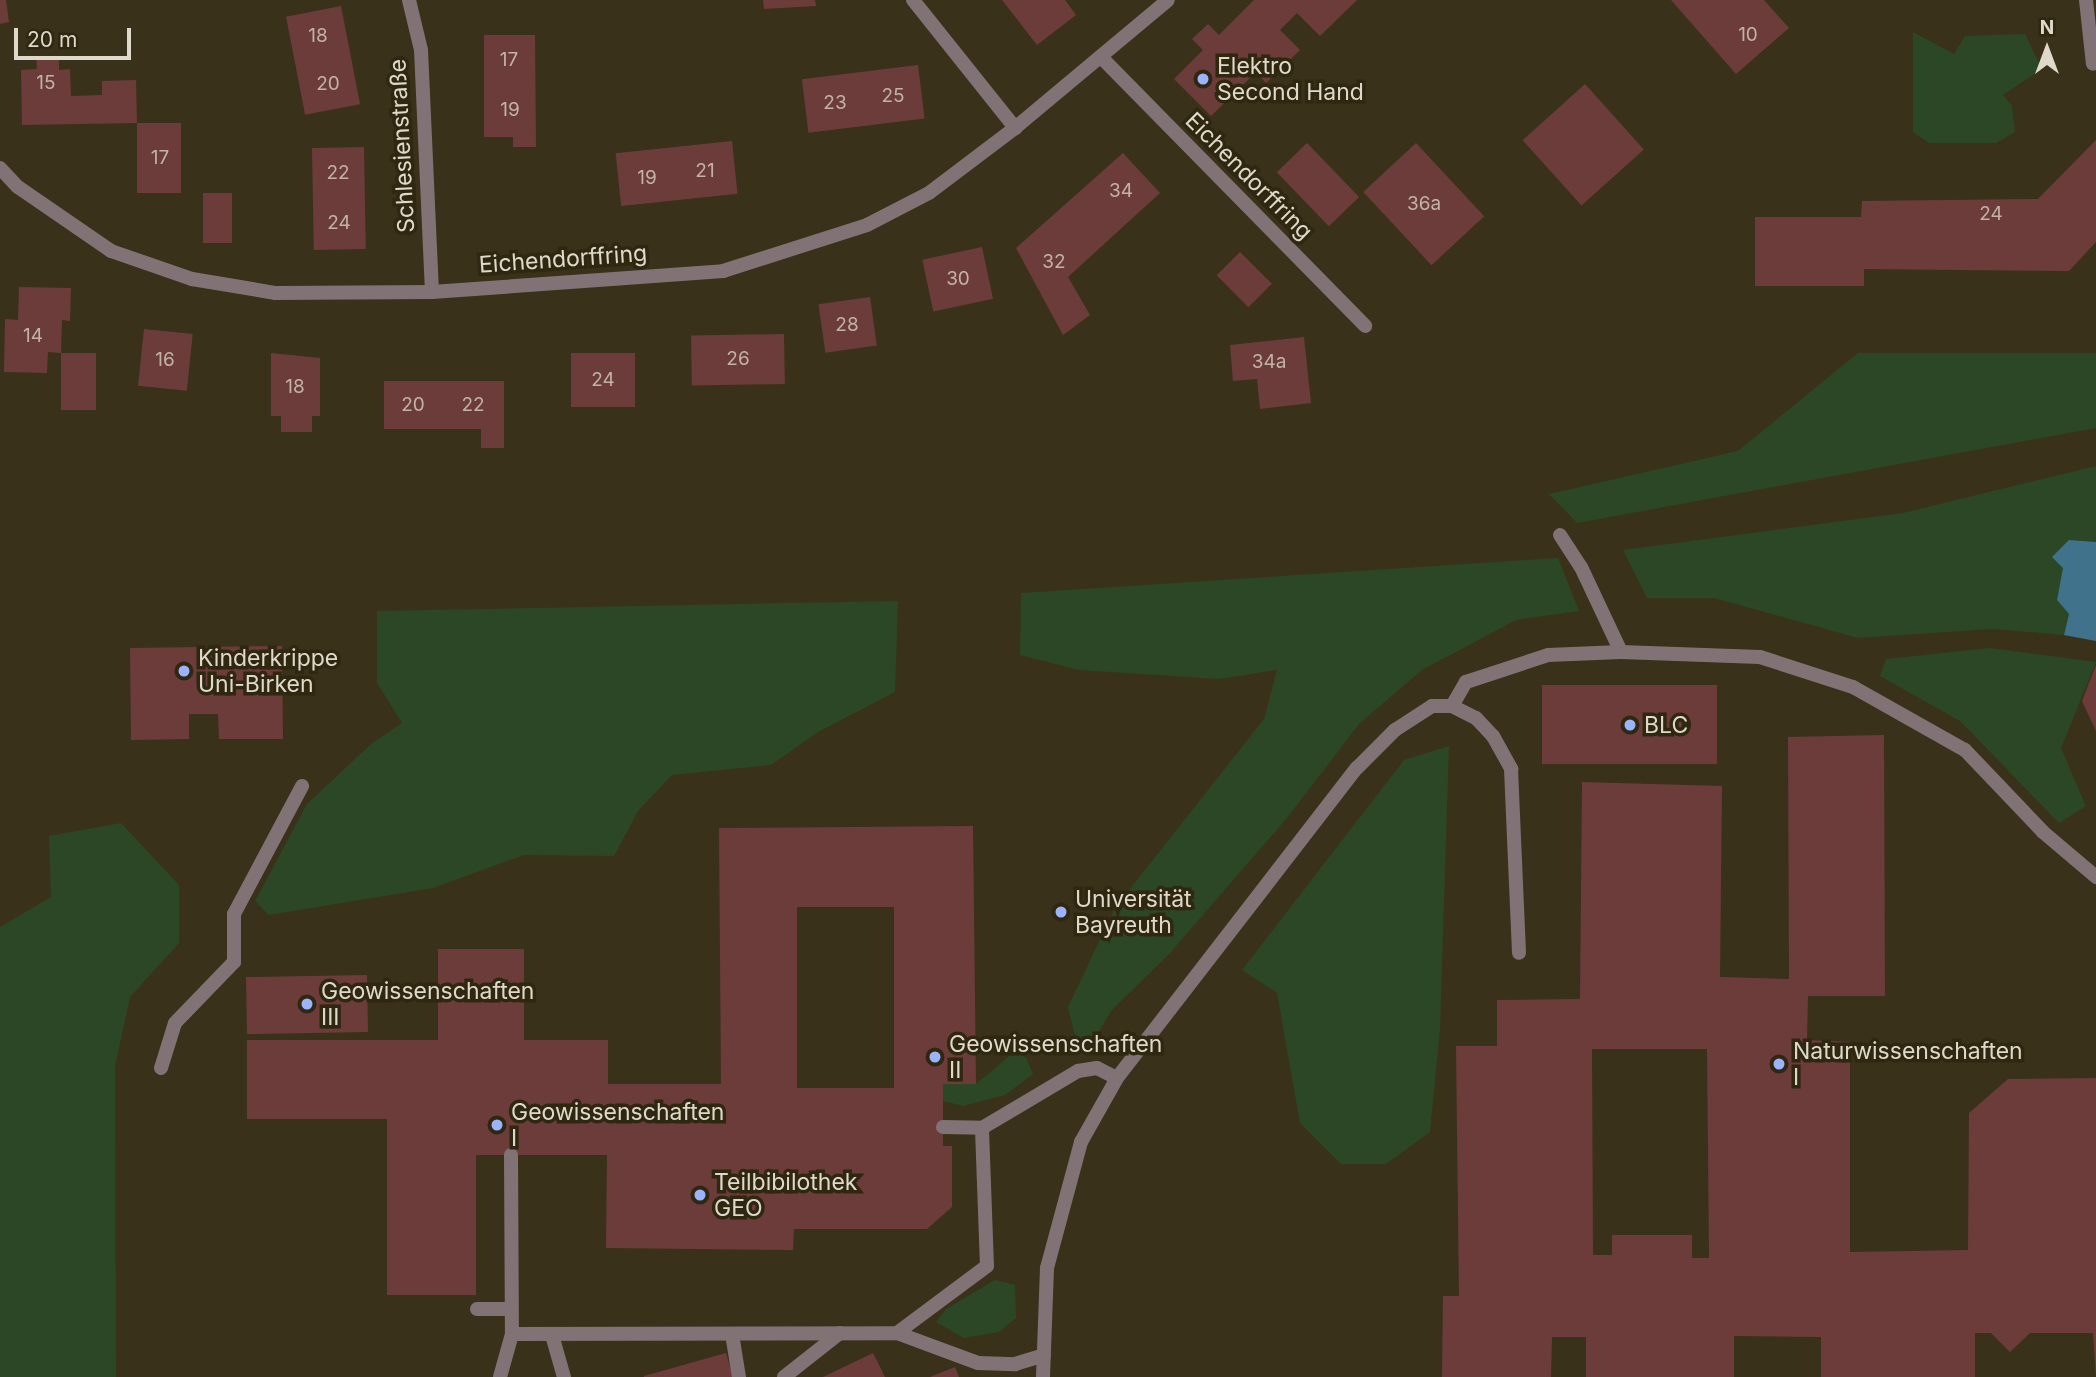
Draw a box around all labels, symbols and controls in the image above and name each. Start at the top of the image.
scale bar [18,14,135,58]
north arrow [2012,14,2082,84]
text: N [2040,16,2054,39]
house number: 10 [1738,24,1758,46]
house number: 18 [308,25,328,47]
text: 20 m [27,27,77,52]
house number: 17 [500,49,518,71]
place label: Elektro Second Hand [1217,52,1364,106]
street label: Schlesienstraße [384,58,420,234]
marker: Elektro Second Hand [1195,71,1211,87]
house number: 15 [36,72,56,94]
house number: 20 [316,73,340,95]
house number: 25 [881,85,905,107]
house number: 23 [823,92,847,114]
house number: 19 [500,99,520,121]
street label: Eichendorffring [1180,107,1318,245]
house number: 17 [151,147,169,169]
house number: 21 [695,160,715,182]
house number: 22 [326,162,350,184]
house number: 19 [637,167,657,189]
house number: 34 [1109,180,1133,202]
house number: 36a [1407,193,1441,215]
house number: 24 [1979,203,2003,225]
house number: 24 [327,212,351,234]
street label: Eichendorffring [478,239,648,279]
house number: 32 [1042,251,1066,273]
house number: 30 [946,268,970,290]
house number: 28 [835,314,859,336]
house number: 14 [23,325,43,347]
house number: 26 [726,348,750,370]
house number: 16 [155,349,175,371]
house number: 34a [1252,351,1286,373]
house number: 24 [591,369,615,391]
house number: 18 [285,376,305,398]
house number: 20 [401,394,425,416]
house number: 22 [461,394,485,416]
place label: Kinderkrippe Uni-Birken [198,644,338,698]
marker: Kinderkrippe Uni-Birken [176,663,192,679]
place label: BLC [1644,711,1688,739]
marker: BLC [1622,717,1638,733]
place label: Universität Bayreuth [1075,885,1192,939]
marker: Universität Bayreuth [1053,904,1069,920]
place label: Geowissenschaften III [321,977,534,1031]
marker: Geowissenschaften III [299,996,315,1012]
place label: Geowissenschaften II [949,1030,1162,1084]
place label: Naturwissenschaften I [1793,1037,2023,1091]
marker: Geowissenschaften II [927,1049,943,1065]
marker: Naturwissenschaften I [1771,1056,1787,1072]
place label: Geowissenschaften I [511,1098,724,1152]
marker: Geowissenschaften I [489,1117,505,1133]
place label: Teilbibilothek GEO [714,1168,857,1222]
marker: Teilbibilothek GEO [692,1187,708,1203]

